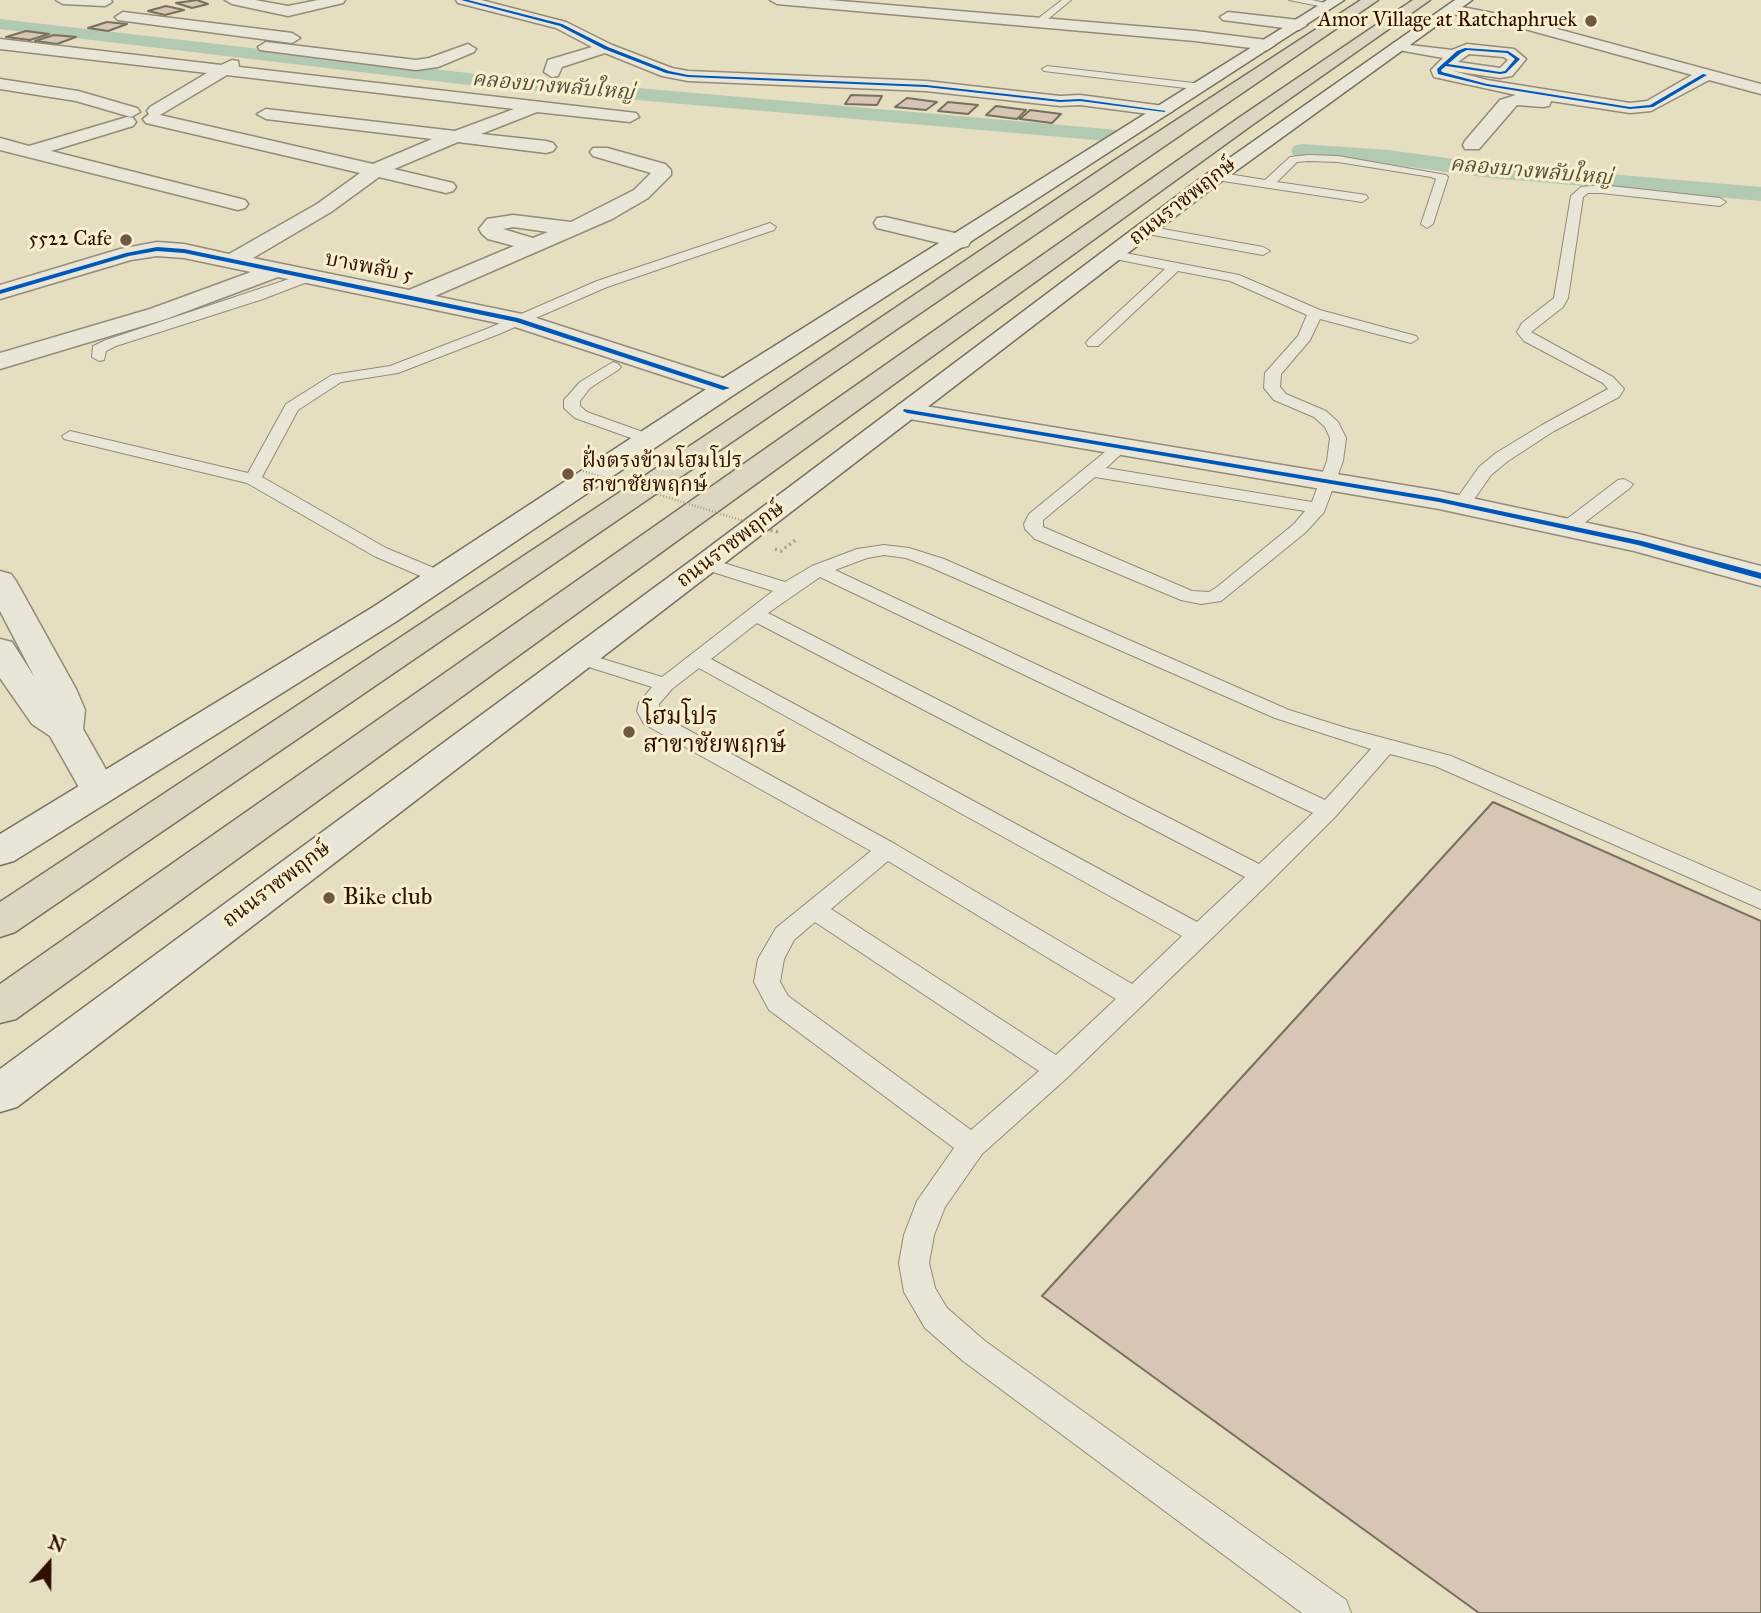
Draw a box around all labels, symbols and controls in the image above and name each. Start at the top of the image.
place label: Amor Village at Ratchaphruek [1318,8,1577,34]
marker: Amor Village at Ratchaphruek [1583,13,1599,29]
water label: คลองบางพลับใหญ่ [471,67,635,107]
street label: ถนนราชพฤกษ์ [1125,152,1241,252]
water label: คลองบางพลับใหญ่ [1449,152,1613,192]
place label: 5522 Cafe [28,227,112,253]
marker: 5522 Cafe [118,232,134,248]
street label: บางพลับ 5 [323,247,415,289]
place label: ฝั่งตรงข้ามโฮมโปร สาขาชัยพฤกษ์ [582,449,742,499]
marker: ฝั่งตรงข้ามโฮมโปร สาขาชัยพฤกษ์ [560,466,576,482]
street label: ถนนราชพฤกษ์ [672,496,790,594]
place label: โฮมโปร สาขาชัยพฤกษ์ [643,704,786,760]
marker: โฮมโปร สาขาชัยพฤกษ์ [621,724,637,740]
street label: ถนนราชพฤกษ์ [218,836,336,934]
place label: Bike club [343,884,432,912]
marker: Bike club [321,890,337,906]
north arrow [14,1529,84,1599]
text: N [45,1530,68,1558]

